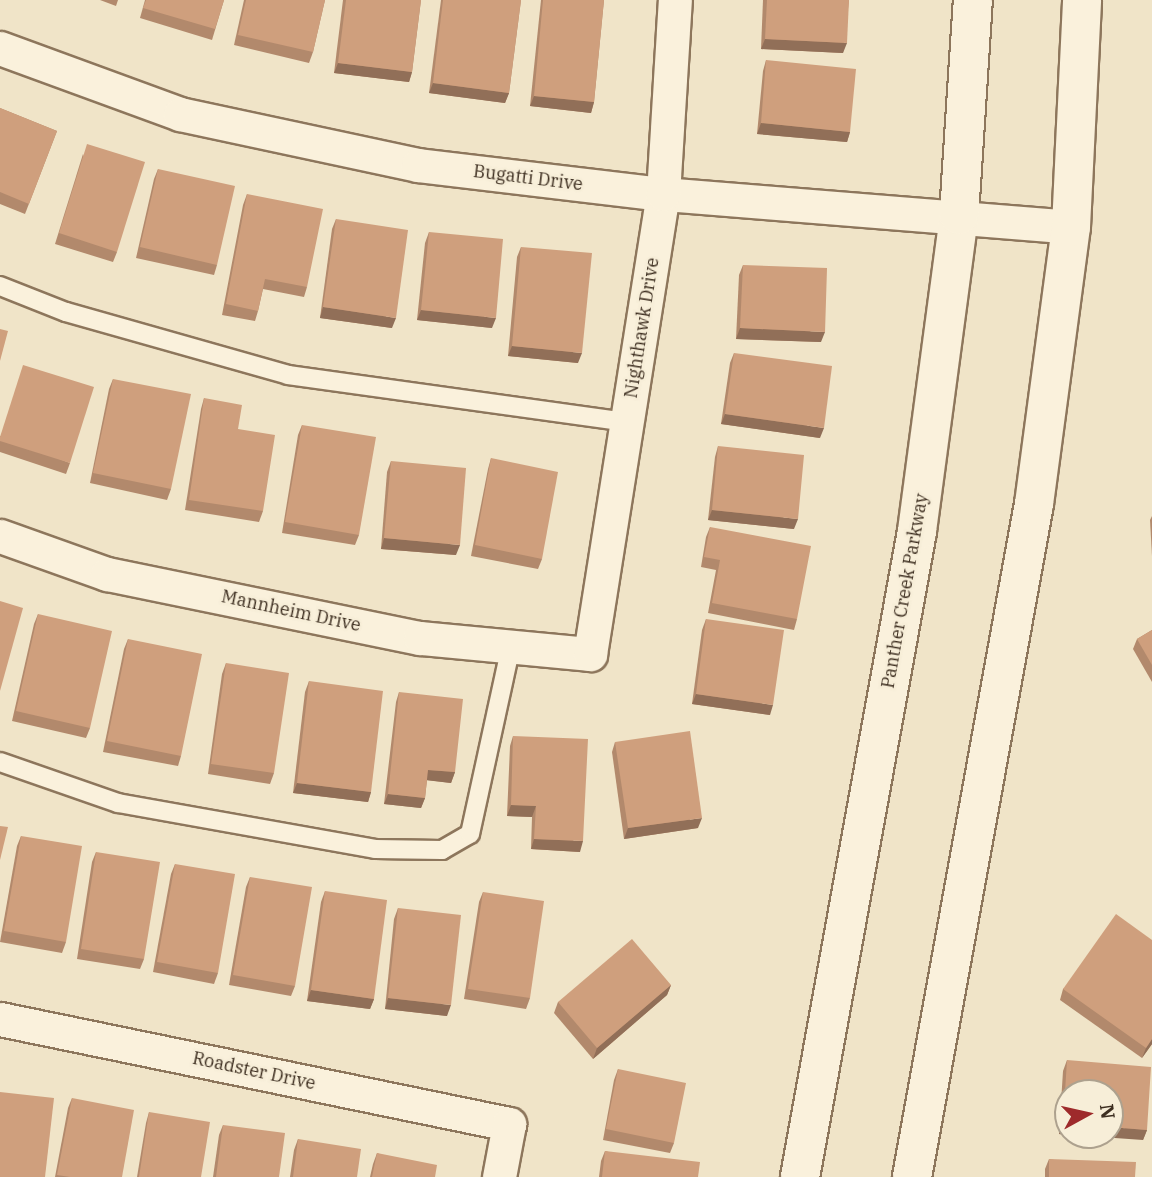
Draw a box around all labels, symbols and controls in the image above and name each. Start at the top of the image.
street label: Bugatti Drive [472,161,584,195]
street label: Nighthawk Drive [620,256,664,400]
street label: Panther Creek Parkway [877,492,933,690]
street label: Mannheim Drive [219,586,363,636]
street label: Roadster Drive [191,1047,317,1095]
north arrow [1054,1079,1124,1149]
text: N [1095,1102,1121,1120]

